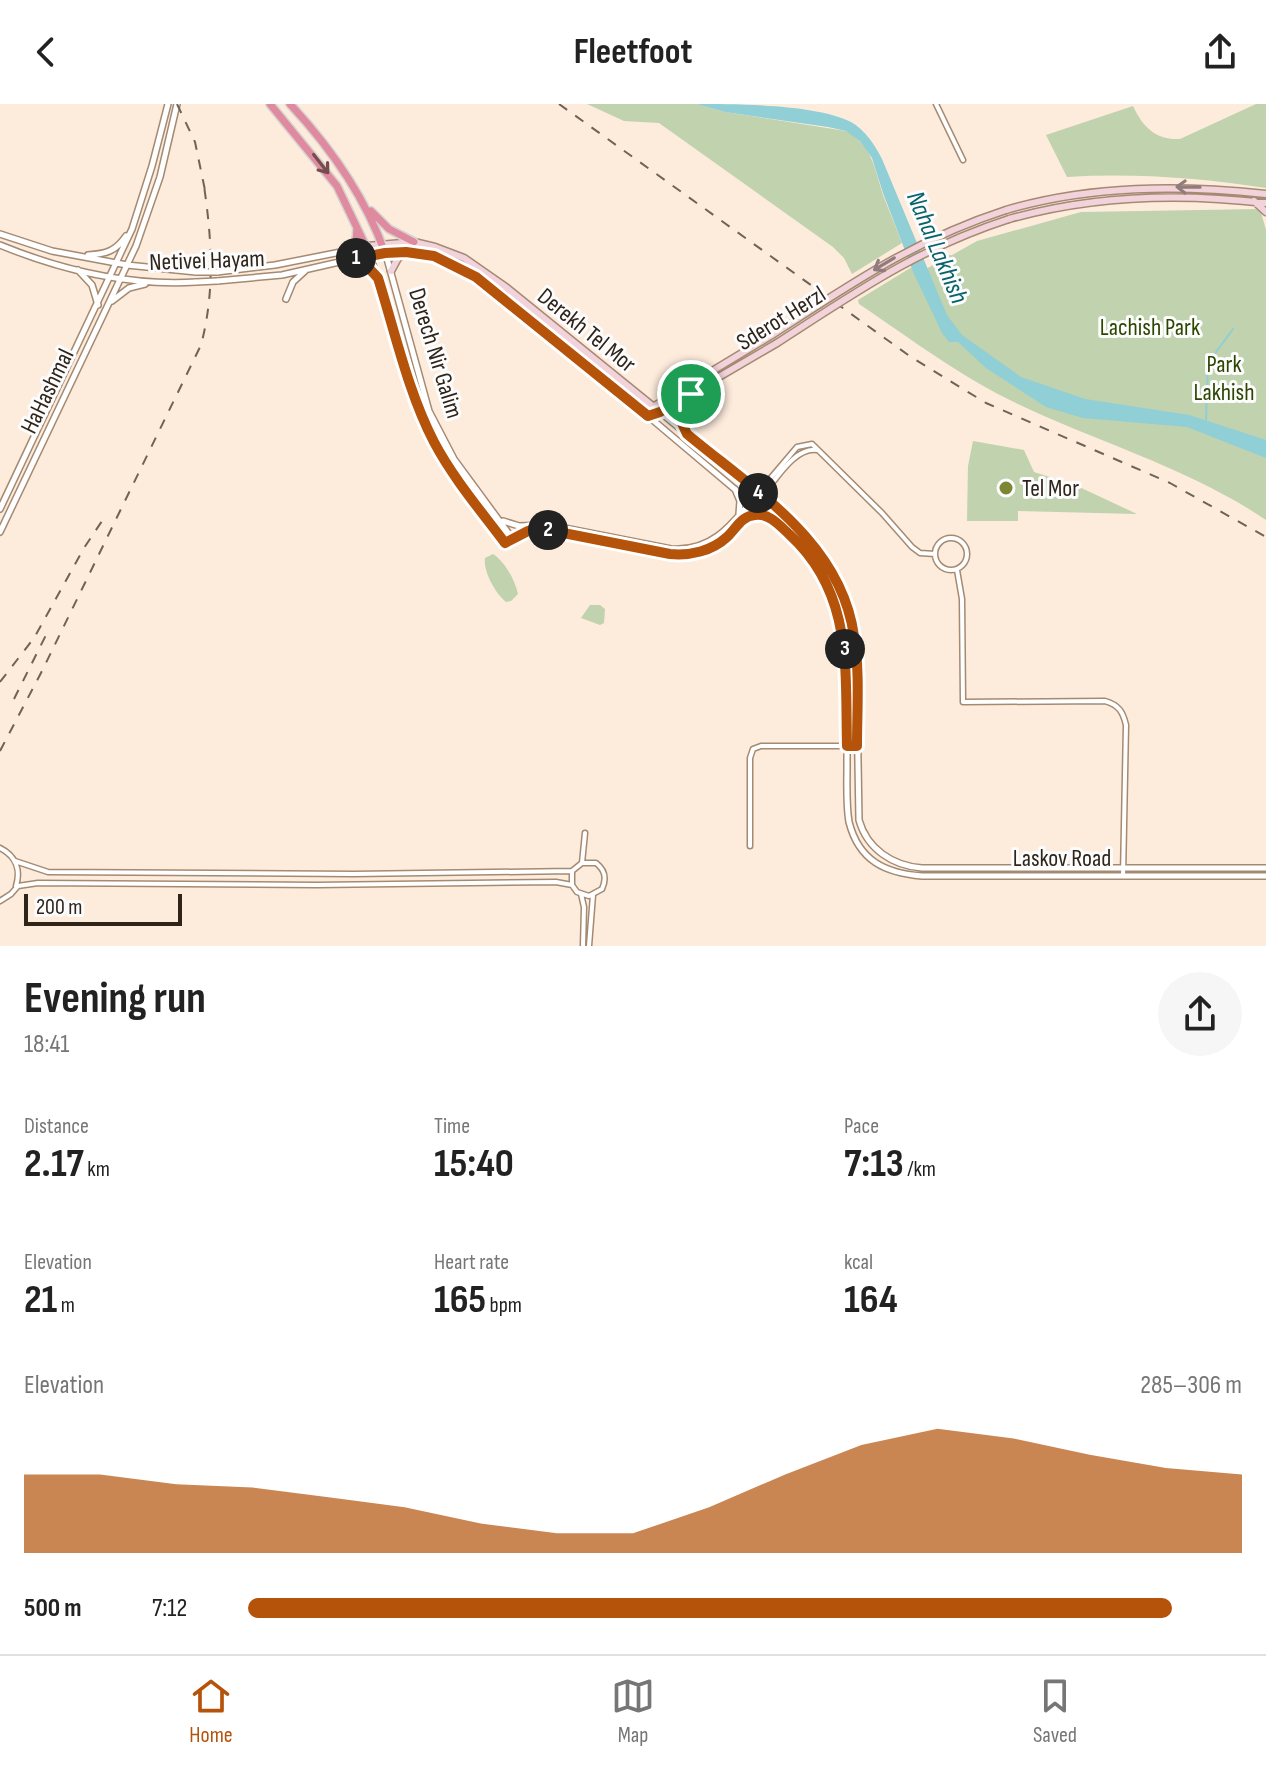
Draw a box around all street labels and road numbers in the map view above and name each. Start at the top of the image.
street label: Netivei Hayam [149,244,265,277]
street label: Sderot Herzl [731,280,831,357]
street label: Derekh Tel Mor [532,282,642,379]
street label: Derech Nir Galim [402,285,469,422]
street label: HaHashmal [14,344,80,438]
street label: Laskov Road [1013,844,1111,873]

